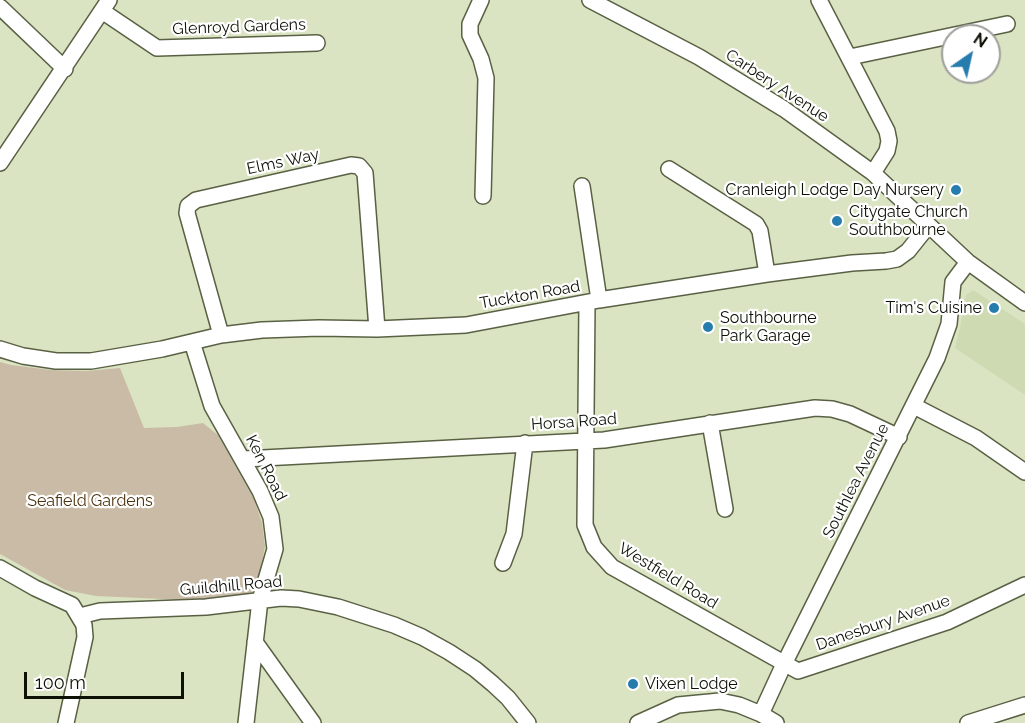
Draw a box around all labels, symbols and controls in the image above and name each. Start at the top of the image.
street label: Glenroyd Gardens [172,15,306,39]
north arrow [941,24,1001,84]
text: N [970,29,991,52]
street label: Carbery Avenue [722,46,832,126]
street label: Elms Way [245,145,321,179]
place label: Cranleigh Lodge Day Nursery [725,180,944,200]
marker: Cranleigh Lodge Day Nursery [949,183,963,197]
place label: Citygate Church Southbourne [849,202,968,240]
marker: Citygate Church Southbourne [830,214,844,228]
street label: Tuckton Road [478,277,582,313]
place label: Tim's Cuisine [885,298,982,318]
marker: Tim's Cuisine [987,301,1001,315]
place label: Southbourne Park Garage [720,308,817,346]
marker: Southbourne Park Garage [701,320,715,334]
street label: Horsa Road [531,409,617,435]
street label: Southlea Avenue [819,420,893,542]
street label: Ken Road [241,432,291,504]
park label: Seafield Gardens [27,491,153,511]
street label: Westfield Road [615,539,721,613]
street label: Guildhill Road [179,572,283,600]
street label: Danesbury Avenue [813,591,953,655]
scale bar [27,660,188,698]
text: 100 m [35,672,86,693]
place label: Vixen Lodge [645,674,738,694]
marker: Vixen Lodge [626,677,640,691]

